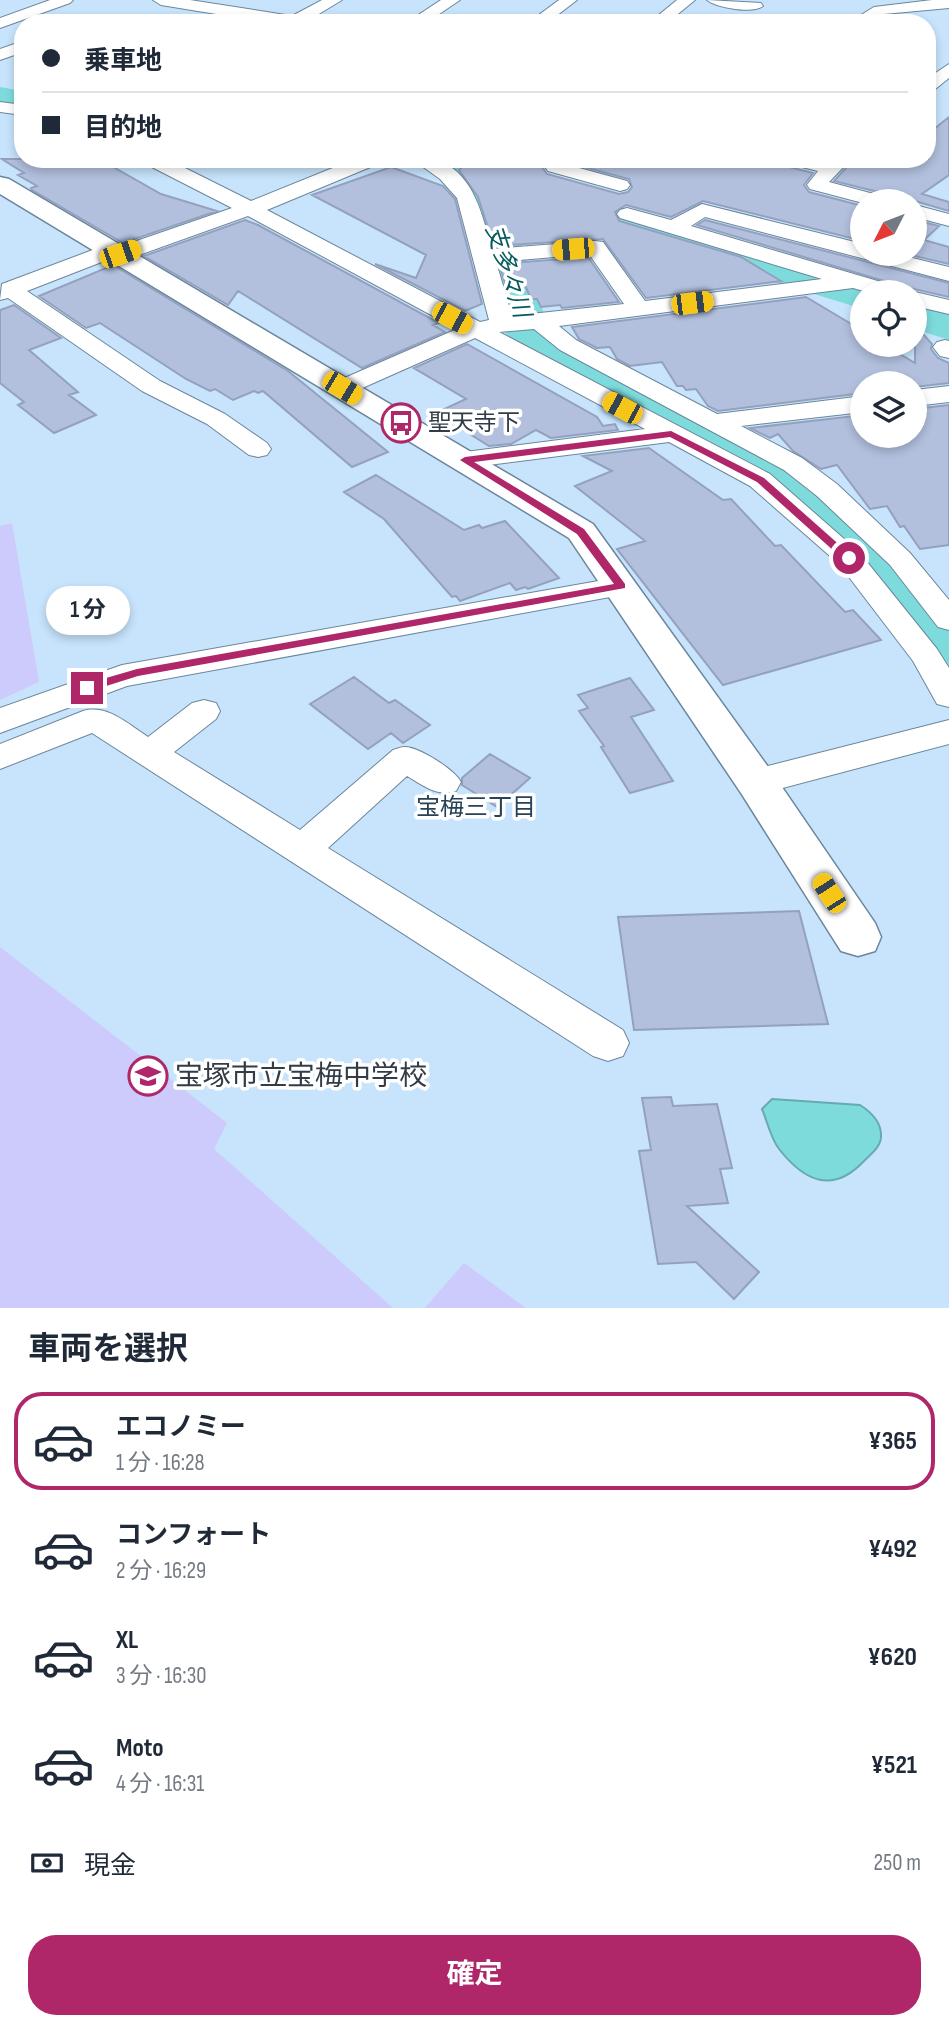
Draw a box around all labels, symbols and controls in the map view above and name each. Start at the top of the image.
text: 乗車地 [84,46,162,77]
text: 目的地 [84,113,162,144]
north arrow [850,189,928,266]
map controls [850,189,927,448]
water label: 支多々川 [479,221,538,324]
car [97,237,144,271]
car [552,237,595,261]
button: locate [850,280,927,357]
car [670,290,715,316]
car [429,299,476,337]
car [319,368,366,408]
button: layers [850,371,927,448]
car [599,389,646,427]
bus stop icon: 聖天寺下 [380,402,422,444]
place label: 聖天寺下 [428,409,520,437]
route start [833,542,865,574]
callout: 1 分 [45,586,129,636]
text: 1 分 [70,596,106,624]
route end [71,672,103,704]
district label: 宝梅三丁目 [416,793,536,822]
car [809,870,850,916]
school or university icon: 宝塚市立宝梅中学校 [127,1055,169,1097]
place label: 宝塚市立宝梅中学校 [175,1060,427,1093]
text: 車両を選択 [28,1330,188,1369]
icon: car [32,1410,95,1473]
text: エコノミー [116,1412,246,1443]
text: ¥365 [868,1426,917,1457]
text: 1 分 · 16:28 [116,1449,205,1477]
icon: car [32,1518,95,1581]
text: コンフォート [116,1520,271,1551]
text: ¥492 [868,1534,917,1565]
text: 2 分 · 16:29 [116,1557,206,1585]
text: XL [116,1625,138,1656]
icon: car [32,1626,95,1689]
text: ¥620 [868,1642,917,1673]
text: 3 分 · 16:30 [116,1662,207,1690]
text: Moto [116,1733,164,1764]
icon: car [32,1734,95,1797]
text: ¥521 [871,1750,917,1781]
text: 4 分 · 16:31 [116,1770,204,1798]
icon: cash [28,1844,66,1882]
text: 250 m [874,1849,921,1877]
text: 現金 [84,1851,136,1882]
button: 確定 [28,1935,921,2015]

